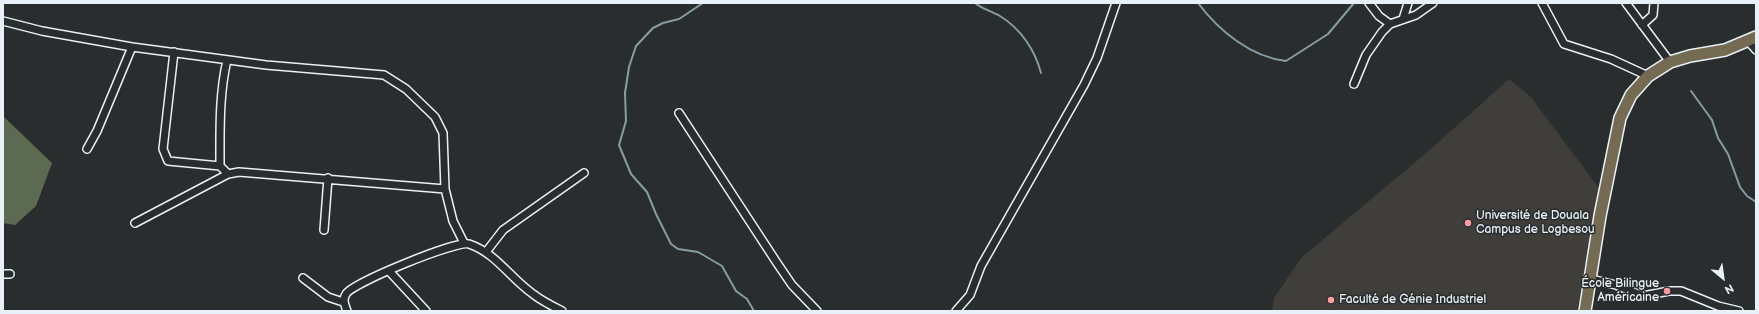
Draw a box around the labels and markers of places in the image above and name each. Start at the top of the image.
place label: Université de Douala Campus de Logbesou [1476,209,1595,237]
marker: Université de Douala Campus de Logbesou [1463,218,1473,228]
place label: École Bilingue Américaine [1581,277,1659,305]
marker: École Bilingue Américaine [1662,286,1672,296]
place label: Faculté de Génie Industriel [1339,293,1486,307]
marker: Faculté de Génie Industriel [1326,295,1336,305]

